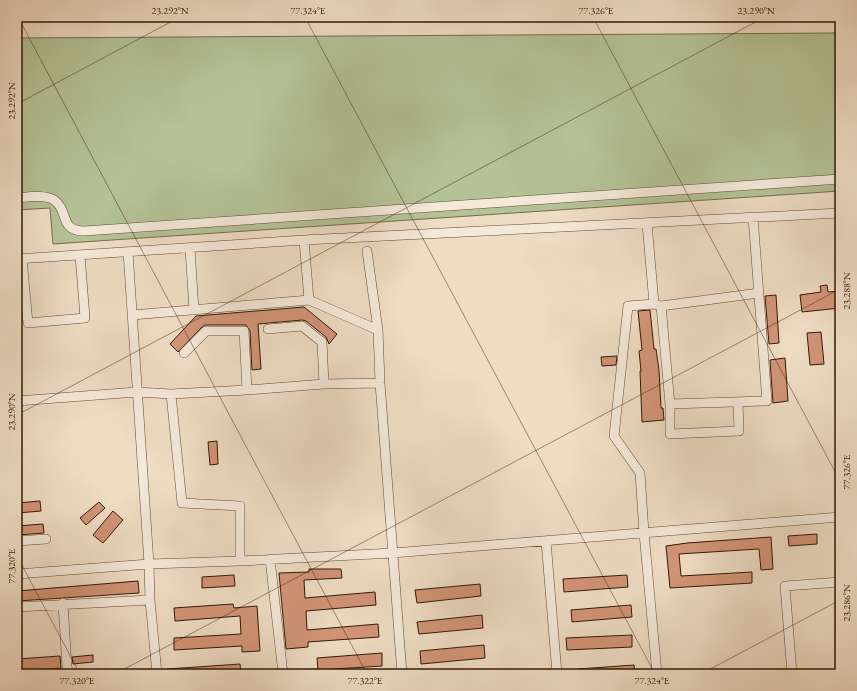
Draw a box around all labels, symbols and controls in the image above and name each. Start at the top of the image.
text: 23.292°N [151,4,189,17]
text: 77.324°E [291,4,326,17]
text: 77.326°E [579,4,614,17]
text: 23.290°N [737,4,775,17]
text: 23.292°N [5,82,18,120]
text: 23.288°N [840,272,853,310]
text: 23.290°N [5,393,18,431]
text: 77.326°E [840,454,853,489]
text: 77.320°E [5,548,18,583]
text: 23.286°N [840,584,853,622]
text: 77.320°E [60,674,95,687]
text: 77.322°E [348,674,383,687]
text: 77.324°E [635,674,670,687]

